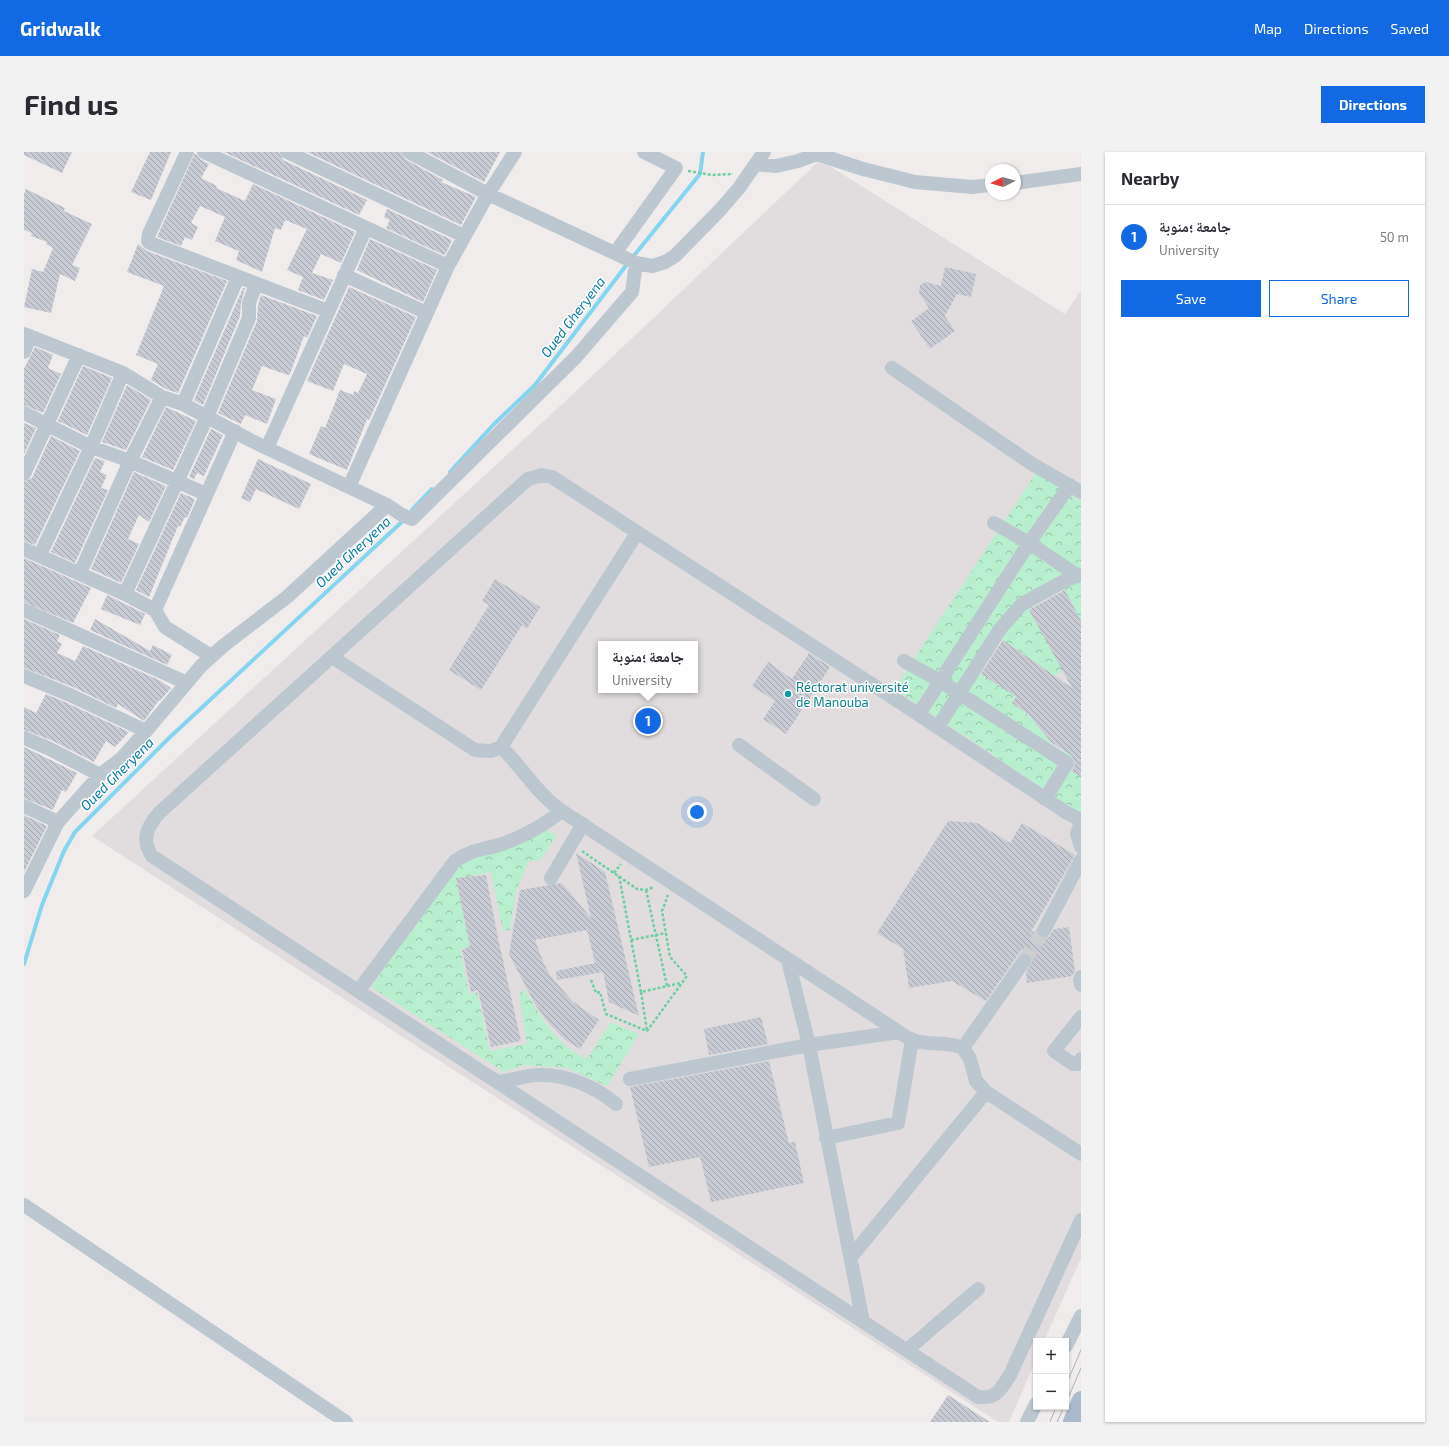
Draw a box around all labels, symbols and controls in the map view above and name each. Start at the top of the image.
text: Gridwalk [20,17,101,40]
text: Map [1254,20,1282,37]
text: Directions [1304,20,1369,37]
text: Saved [1391,20,1429,37]
button: Directions [1321,86,1425,123]
text: Find us [24,87,118,121]
north arrow [985,164,1021,200]
text: Nearby [1121,168,1179,188]
text: جامعة ؛منوبة [1159,217,1231,235]
text: 1 [1131,229,1137,245]
text: 50 m [1380,229,1409,245]
text: University [1159,242,1219,258]
water label: Oued Gheryena [537,273,609,361]
button: Save [1121,280,1261,317]
button: Share [1269,280,1409,317]
water label: Oued Gheryena [311,512,394,591]
popup [598,641,698,693]
text: جامعة ؛منوبة [612,647,684,665]
text: University [612,672,672,688]
place label: Réctorat université de Manouba [796,679,909,710]
marker: Réctorat université de Manouba [783,689,793,699]
pin: 1 [635,706,661,736]
water label: Oued Gheryena [76,733,157,814]
your location [687,802,707,822]
map controls [1033,1338,1069,1410]
button: + [1033,1338,1069,1374]
button: − [1033,1374,1069,1410]

